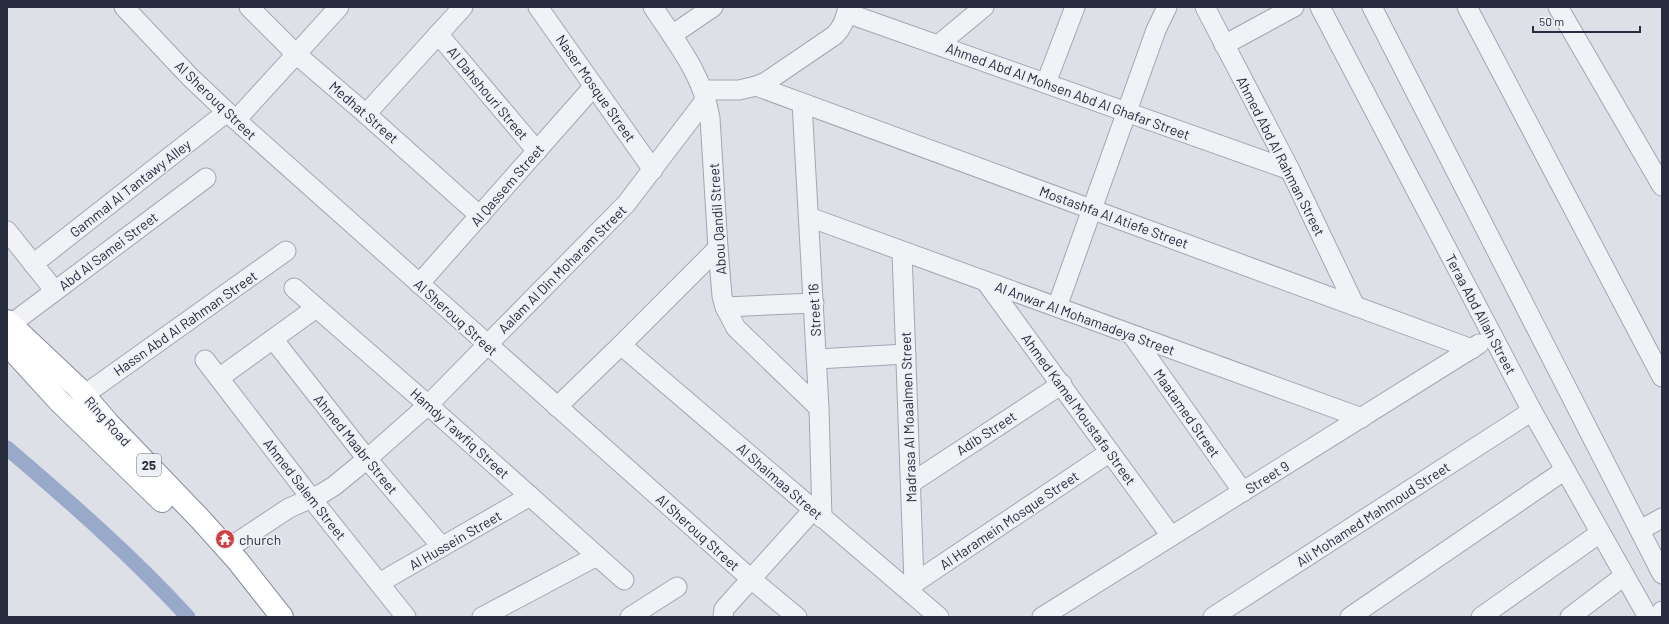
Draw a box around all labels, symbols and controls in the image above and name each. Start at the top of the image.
scale bar [1533,8,1640,34]
text: 50 m [1539,14,1564,28]
street label: Naser Mosque Street [553,31,639,145]
street label: Ahmed Abd Al Mohsen Abd Al Ghafar Street [944,39,1192,143]
street label: Al Dahshouri Street [444,43,532,143]
street label: Al Sherouq Street [172,57,260,143]
street label: Ahmed Abd Al Rahman Street [1233,73,1329,239]
street label: Medhat Street [326,77,402,147]
street label: Gammal Al Tantawy Alley [66,135,194,241]
street label: Al Qassem Street [467,141,547,229]
street label: Abou Qandil Street [705,163,729,275]
street label: Mostashfa Al Atiefe Street [1037,182,1191,252]
street label: Aalam Al Din Moharam Street [494,201,630,337]
street label: Abd Al Samei Street [55,208,161,294]
street label: Teraa Abd Allah Street [1442,251,1520,377]
street label: Hassn Abd Al Rahman Street [110,267,260,379]
street label: Al Sherouq Street [411,275,501,359]
street label: Al Anwar Al Mohamadeya Street [993,277,1177,359]
street label: Street 16 [804,283,824,337]
street label: Ahmed Kamel Moustafa Street [1018,330,1140,488]
street label: Madrasa Al Moaalmen Street [897,331,919,503]
street label: Maatamed Street [1150,365,1224,461]
street label: Hamdy Tawfiq Street [407,384,513,482]
street label: Ahmed Maabr Street [311,391,401,497]
street label: Ring Road [81,393,135,449]
street label: Adib Street [953,407,1019,459]
street label: Ahmed Salem Street [260,435,350,543]
street label: Al Shaimaa Street [734,439,826,523]
road number: 25 [137,454,161,476]
street label: Street 9 [1242,457,1292,497]
street label: Ali Mohamed Mahmoud Street [1293,458,1453,570]
street label: Al Haramein Mosque Street [936,467,1082,573]
street label: Al Sherouq Street [653,490,743,574]
street label: Al Hussein Street [406,507,504,573]
temple icon: church [214,528,236,550]
place label: church [239,531,281,548]

